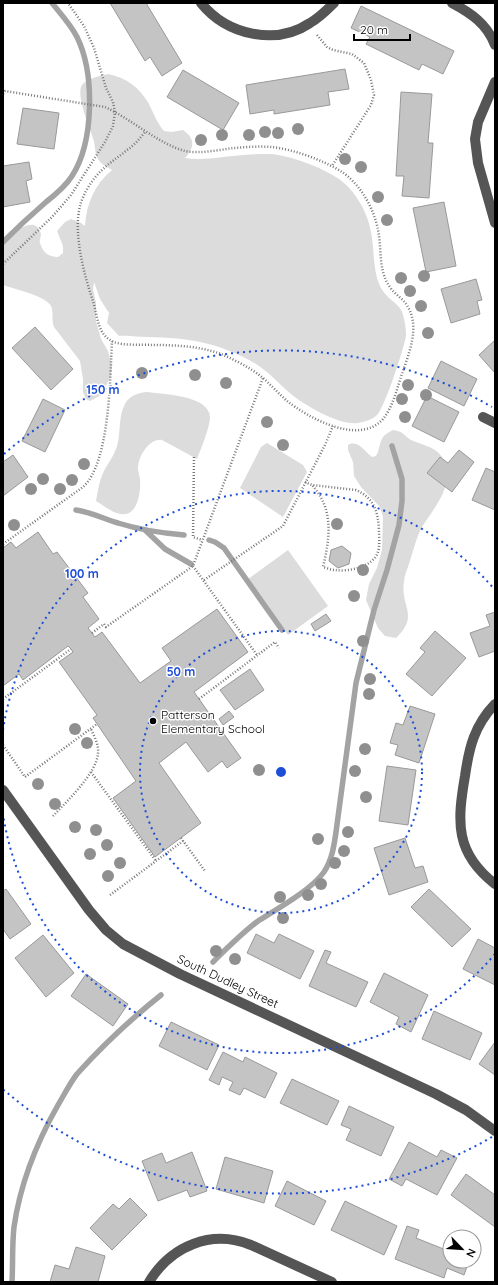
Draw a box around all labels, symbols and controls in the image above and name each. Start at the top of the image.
scale bar [354,16,410,42]
text: 20 m [360,22,388,37]
text: 150 m [86,382,120,397]
text: 100 m [65,566,99,581]
text: 50 m [167,664,195,679]
place label: Patterson Elementary School [161,707,265,736]
marker: Patterson Elementary School [148,716,158,726]
centre of rings [274,765,288,779]
street label: South Dudley Street [175,951,281,1011]
north arrow [442,1229,482,1269]
text: N [463,1247,479,1260]

